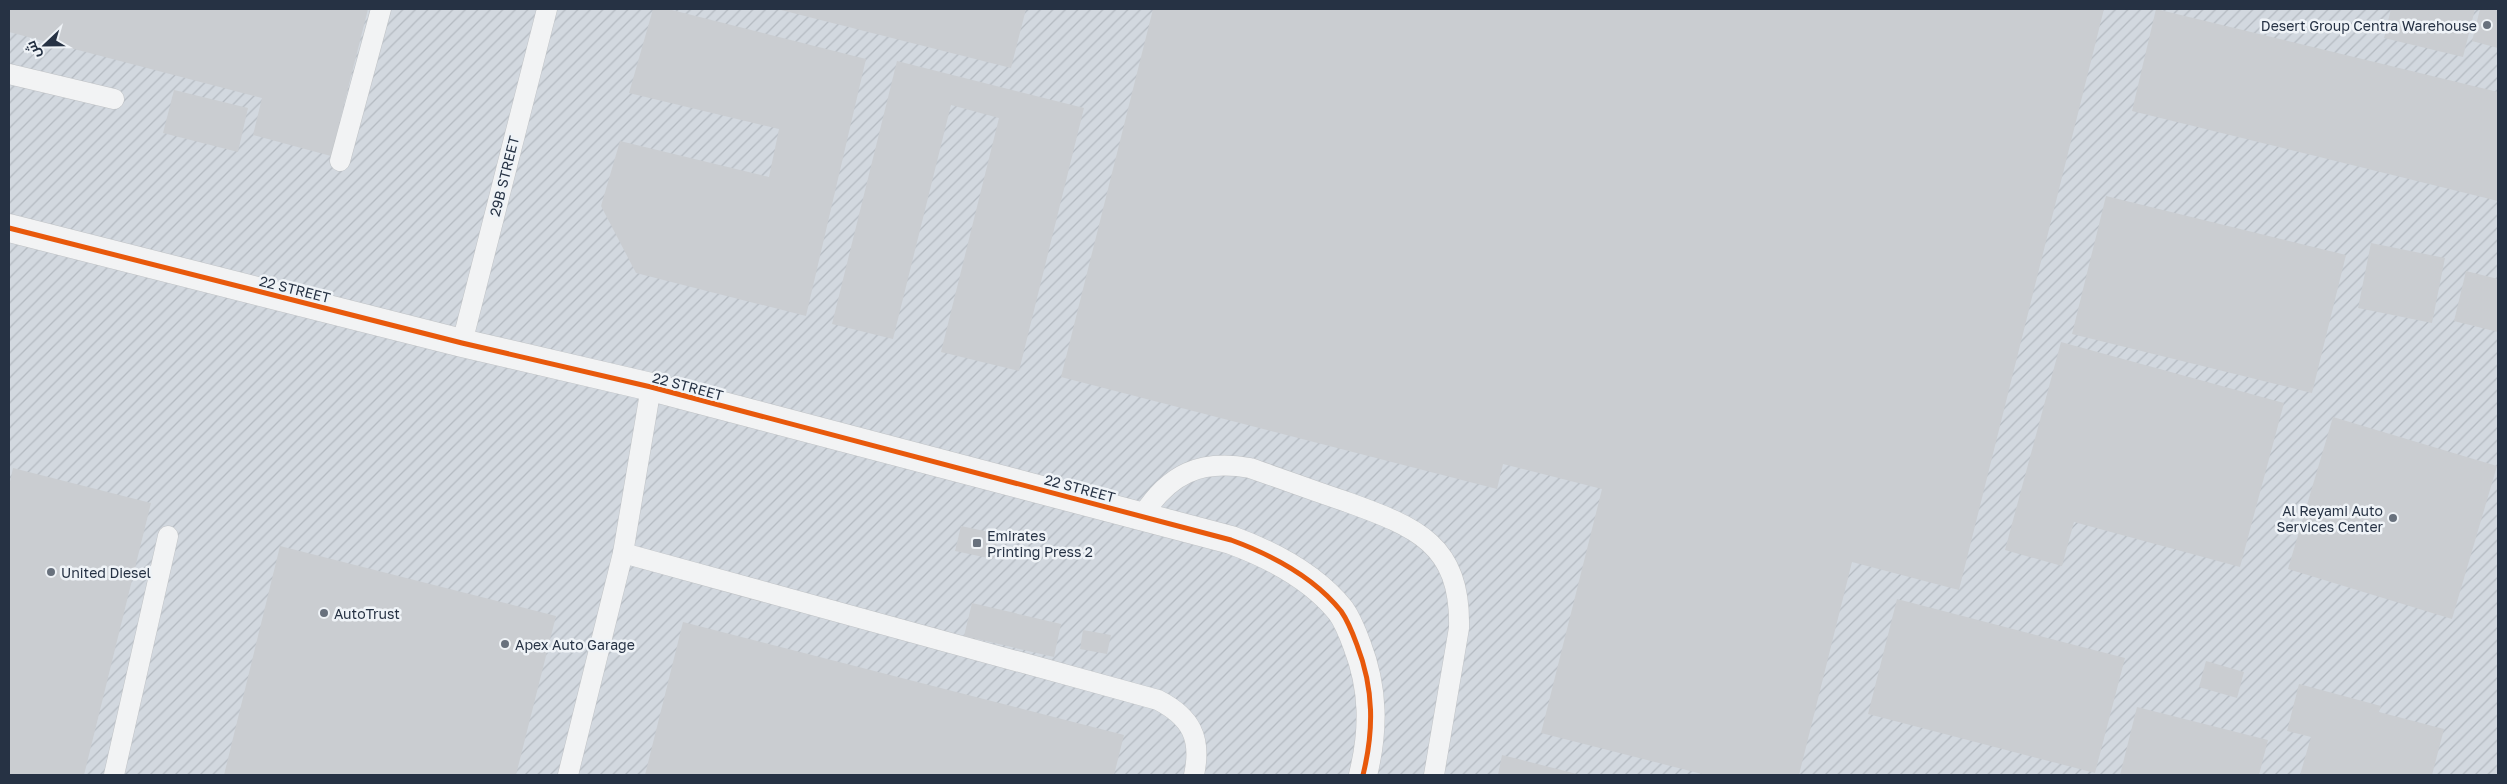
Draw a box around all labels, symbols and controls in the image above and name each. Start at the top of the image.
place label: Desert Group Centra Warehouse [2261,17,2477,34]
marker: Desert Group Centra Warehouse [2481,19,2493,31]
north arrow [20,20,70,70]
text: ش [21,38,45,62]
street label: 29B STREET [486,134,522,218]
street label: 22 STREET [258,272,333,306]
street label: 22 STREET [651,368,726,404]
street label: 22 STREET [1043,470,1118,506]
place label: Al Reyami Auto Services Center [2276,502,2384,535]
marker: Al Reyami Auto Services Center [2387,512,2399,524]
place label: Emirates Printing Press 2 [987,527,1093,560]
marker: Emirates Printing Press 2 [971,537,983,549]
place label: United Diesel [61,564,151,581]
marker: United Diesel [45,566,57,578]
place label: AutoTrust [334,605,400,622]
marker: AutoTrust [318,607,330,619]
place label: Apex Auto Garage [515,636,635,653]
marker: Apex Auto Garage [499,638,511,650]

